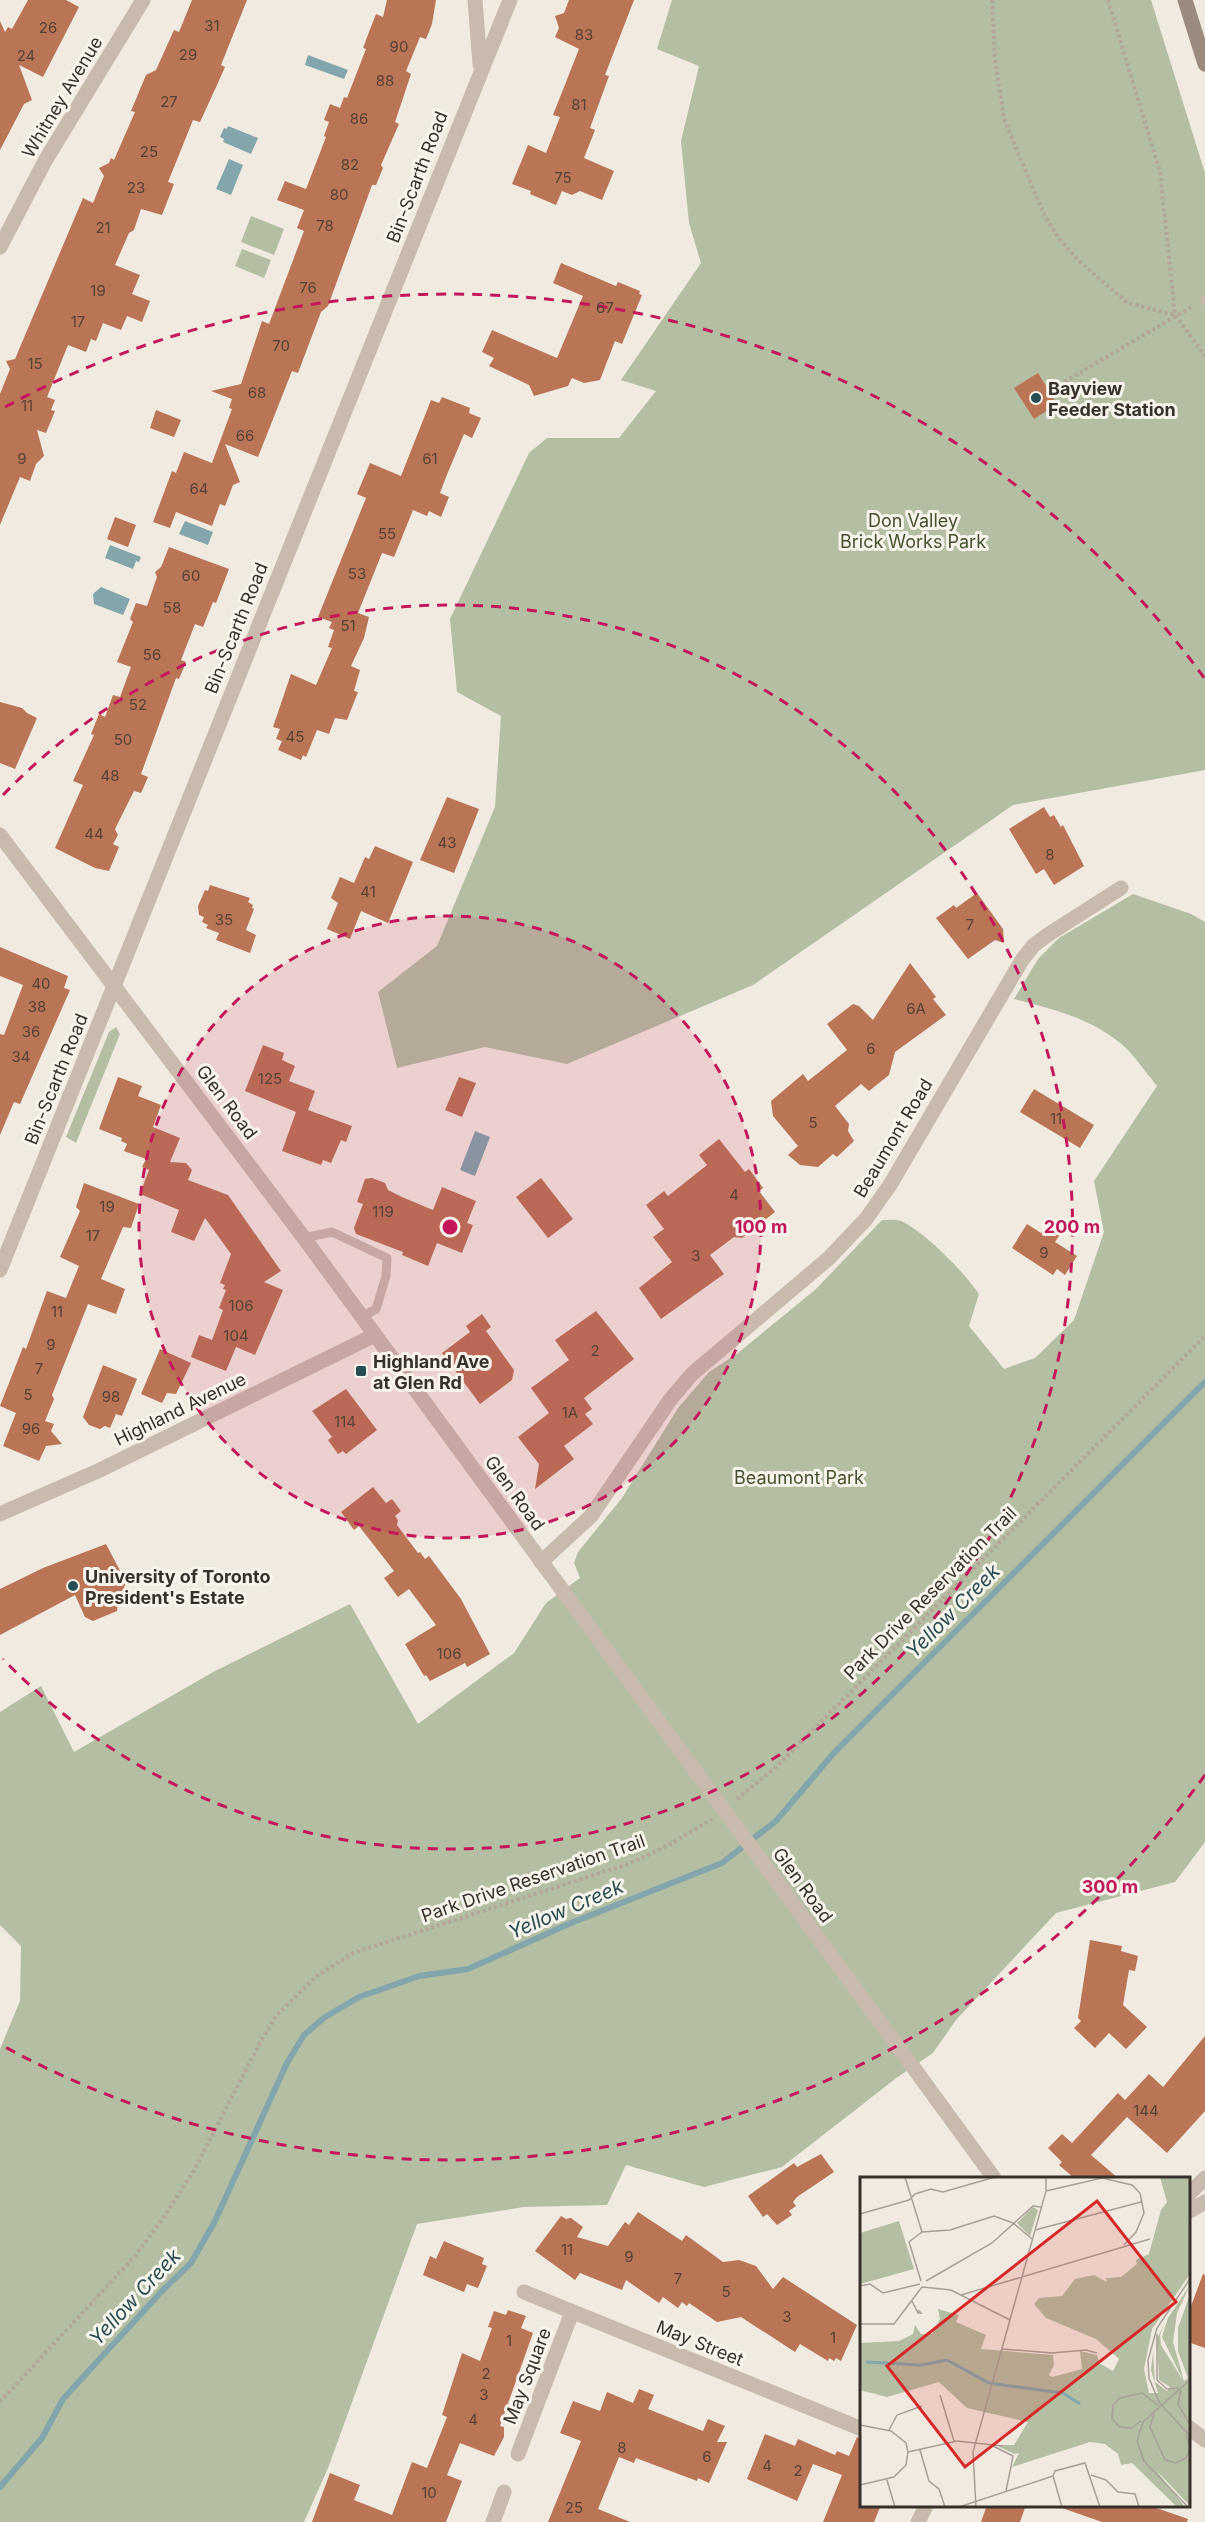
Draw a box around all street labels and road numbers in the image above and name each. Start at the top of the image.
street label: Whitney Avenue [18,33,106,161]
street label: Bin-Scarth Road [382,108,452,246]
street label: Bin-Scarth Road [200,560,272,696]
street label: Bin-Scarth Road [20,1011,92,1147]
street label: Glen Road [192,1061,262,1143]
street label: Beaumont Road [849,1075,937,1201]
street label: Highland Avenue [111,1368,249,1450]
street label: Glen Road [481,1451,549,1535]
street label: Park Drive Reservation Trail [839,1502,1021,1684]
street label: Park Drive Reservation Trail [418,1830,648,1926]
street label: Glen Road [769,1843,837,1927]
street label: May Street [653,2316,747,2370]
street label: May Square [499,2325,555,2427]

